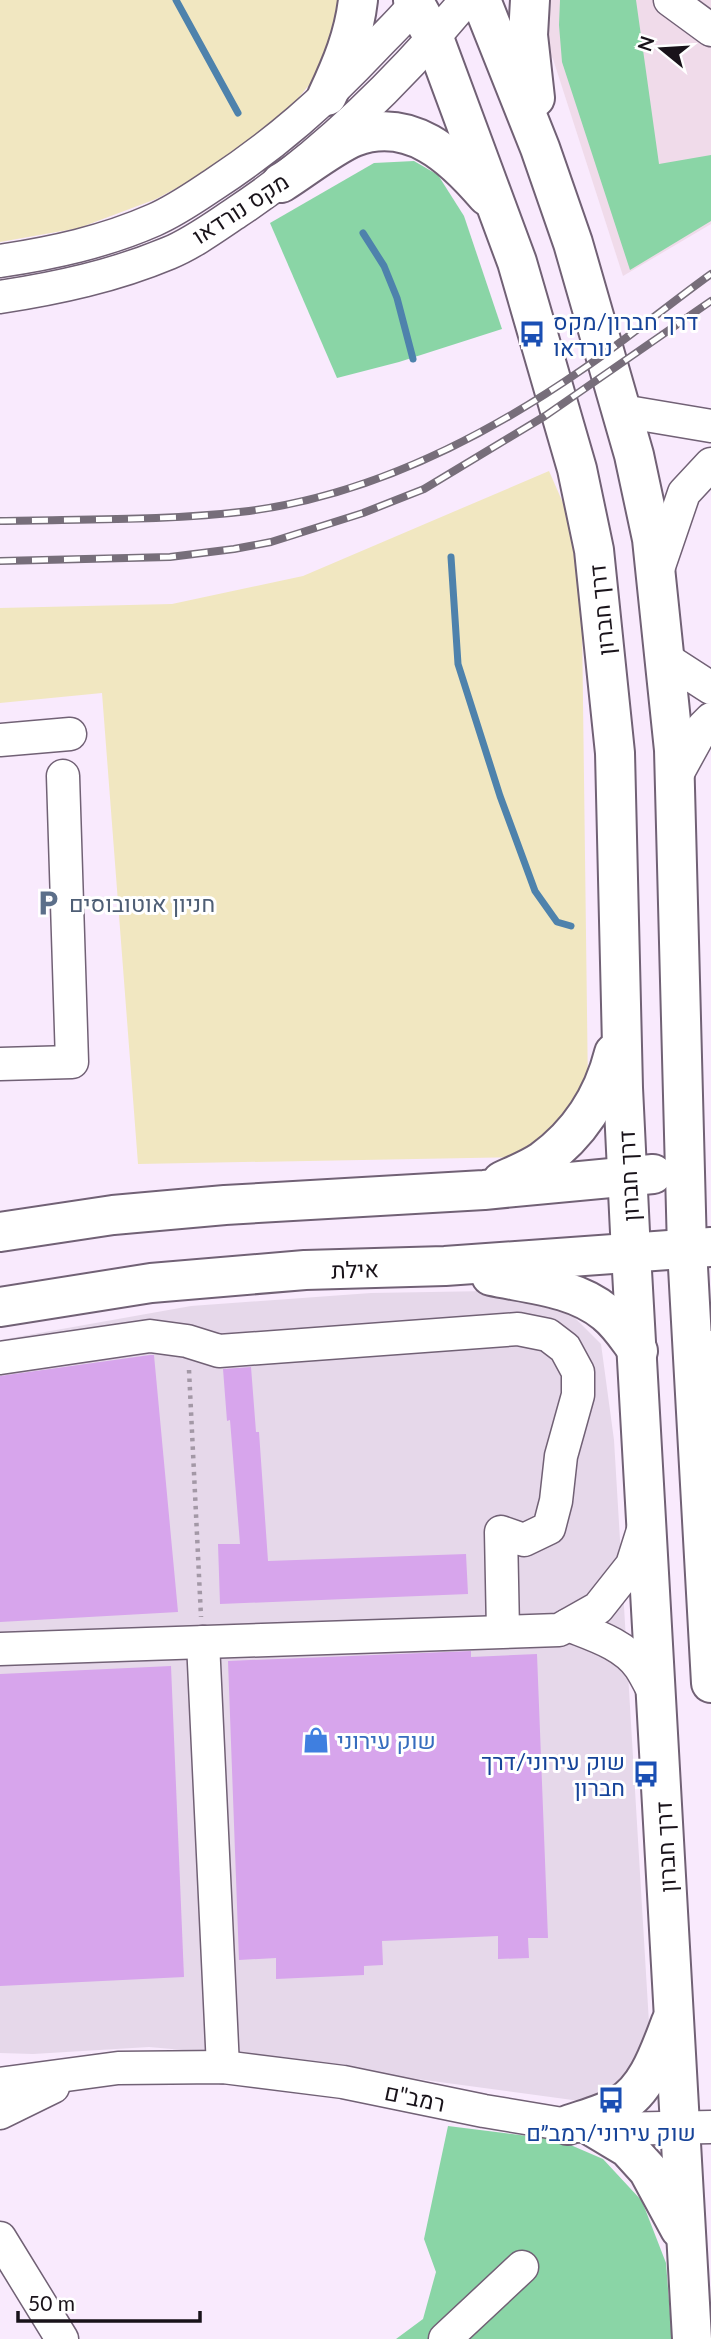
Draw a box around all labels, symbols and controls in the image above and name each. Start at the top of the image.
north arrow [627,14,697,84]
text: N [632,33,659,54]
street label: מקס נורדאו [187,166,293,250]
place label: דרך חברון/מקס נורדאו [553,307,698,361]
bus stop icon: דרך חברון/מקס נורדאו [517,319,547,349]
street label: דרך חברון [582,563,620,657]
parking icon: חניון אוטובוסים [33,888,63,918]
place label: חניון אוטובוסים [69,889,215,917]
street label: דרך חברון [612,1130,644,1222]
street label: אילת [331,1254,379,1284]
shop icon: שוק עירוני [301,1725,331,1755]
place label: שוק עירוני [337,1726,436,1754]
place label: שוק עירוני/דרך חברון [481,1747,625,1801]
bus stop icon: שוק עירוני/דרך חברון [631,1759,661,1789]
street label: דרך חברון [649,1801,681,1893]
street label: רמב"ם [382,2077,448,2117]
bus stop icon: שוק עירוני/רמב״ם [596,2085,626,2115]
place label: שוק עירוני/רמב״ם [526,2118,696,2146]
scale bar [18,2280,200,2324]
text: 50 m [28,2290,75,2315]

